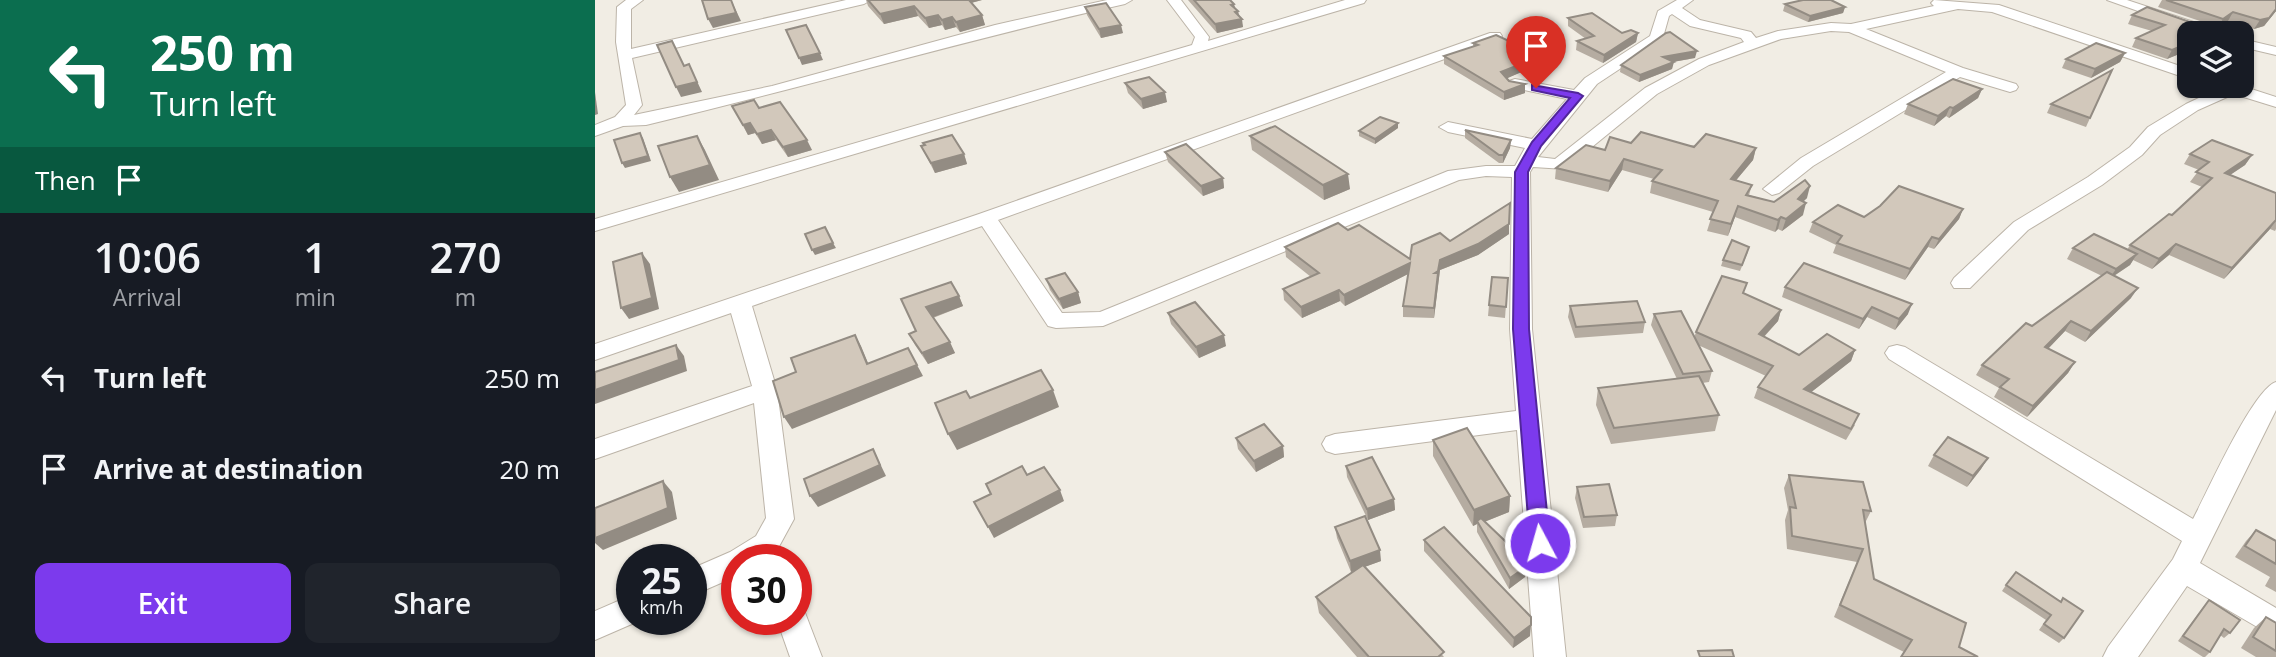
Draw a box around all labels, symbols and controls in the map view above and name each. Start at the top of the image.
pin [1506,16,1566,88]
text: 250 m [150,19,295,85]
map controls [2177,21,2254,98]
button: layers [2177,21,2254,98]
icon: arrive [1517,27,1555,65]
icon: left [35,28,126,119]
text: Turn left [150,82,276,125]
icon: arrive [110,161,148,199]
text: Then [35,162,96,198]
text: 10:06 [94,228,201,285]
text: 1 [303,228,327,285]
text: 270 [429,228,501,285]
text: Arrival [113,281,182,313]
text: min [295,281,336,313]
text: m [455,281,476,313]
icon: left [35,359,73,397]
text: Turn left [94,360,206,396]
text: 250 m [485,360,560,396]
icon: arrive [35,450,73,488]
text: Arrive at destination [94,451,363,487]
text: 20 m [499,451,560,487]
position arrow [1503,506,1577,580]
speed limit sign: 30 [721,544,812,635]
text: 25 [641,557,682,604]
button: Exit [35,563,291,643]
button: Share [305,563,560,643]
text: km/h [640,595,683,619]

